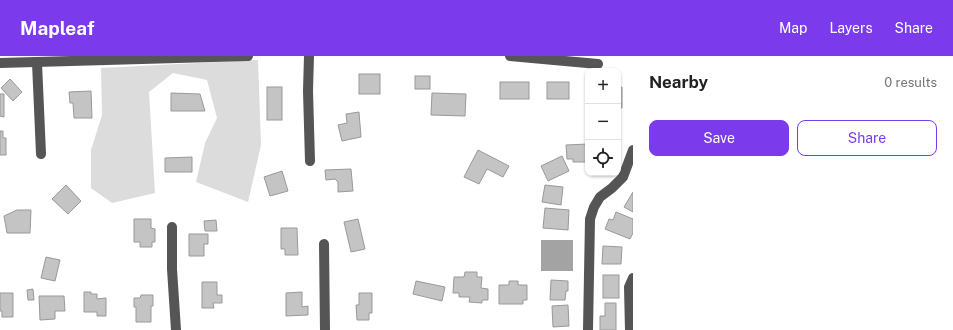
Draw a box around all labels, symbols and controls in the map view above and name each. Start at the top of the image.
text: Mapleaf [20,17,94,39]
text: Map [779,20,807,36]
text: Layers [829,20,873,36]
text: Share [895,20,933,36]
map controls [585,68,621,176]
button: + [585,68,621,104]
text: Nearby [649,72,708,92]
text: 0 results [884,75,937,90]
button: − [585,104,621,140]
button: Save [649,120,789,156]
button: Share [797,120,937,156]
button: locate [585,140,621,176]

